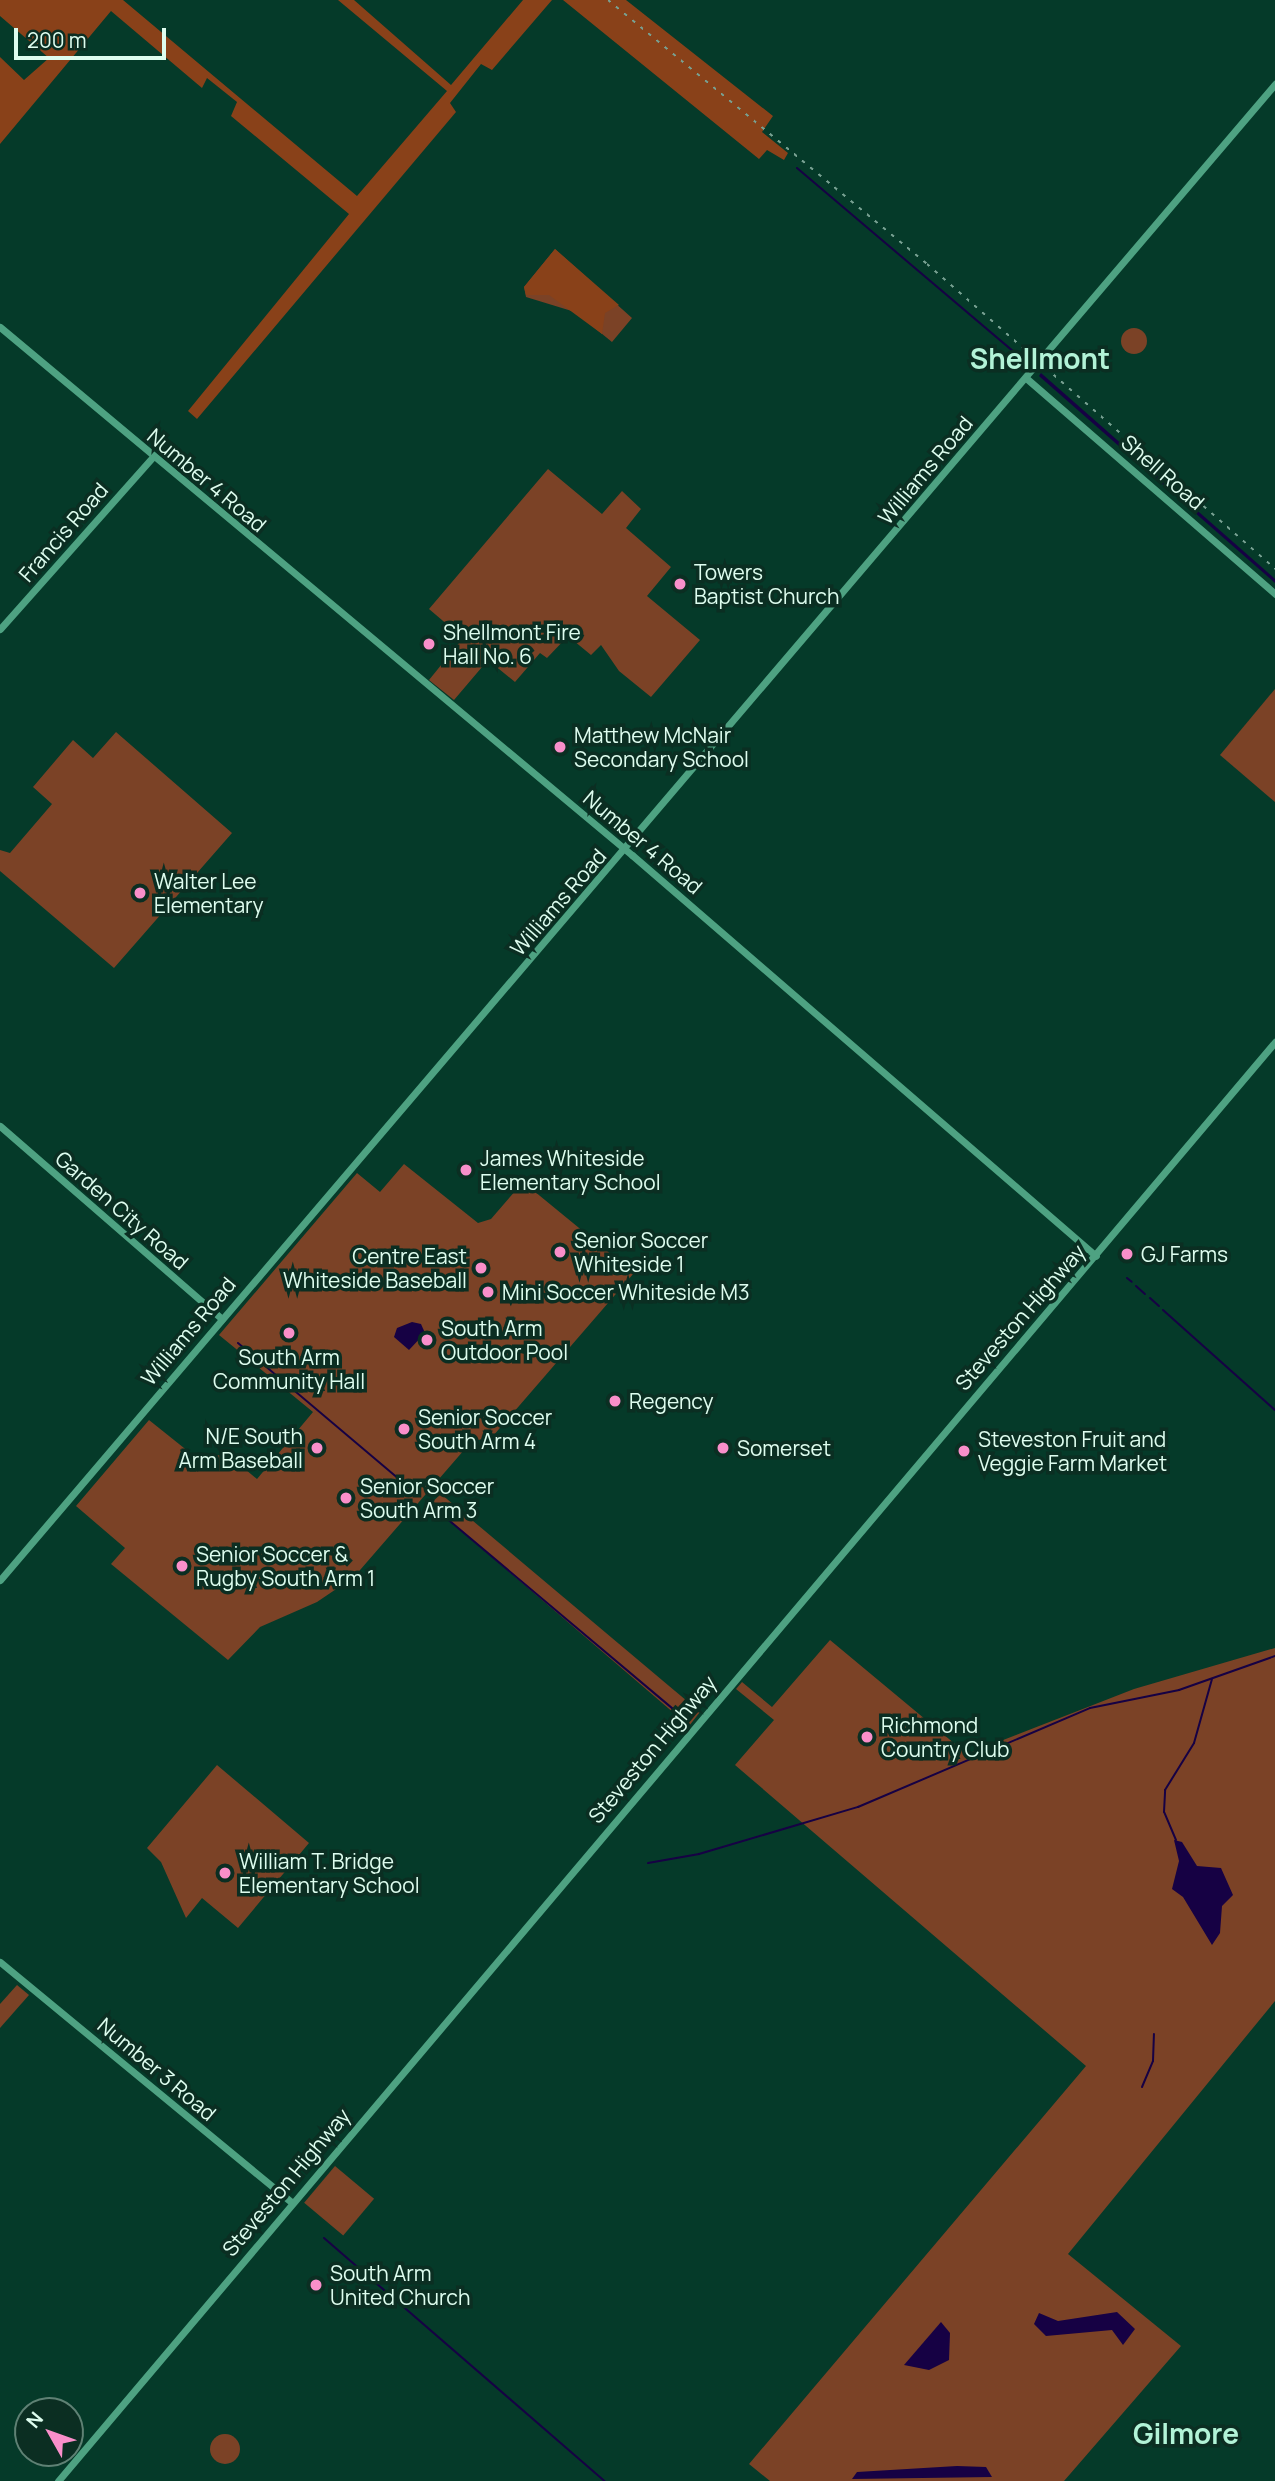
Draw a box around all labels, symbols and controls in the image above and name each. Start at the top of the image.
scale bar [18,14,170,58]
text: 200 m [27,26,87,54]
district label: Shellmont [970,341,1110,375]
street label: Williams Road [873,411,977,529]
street label: Number 4 Road [142,423,272,537]
street label: Shell Road [1116,429,1210,515]
street label: Francis Road [13,477,113,587]
place label: Towers Baptist Church [694,559,839,609]
marker: Towers Baptist Church [672,576,688,592]
place label: Shellmont Fire Hall No. 6 [443,619,581,669]
marker: Shellmont Fire Hall No. 6 [421,636,437,652]
place label: Matthew McNair Secondary School [574,722,749,772]
marker: Matthew McNair Secondary School [552,739,568,755]
street label: Number 4 Road [578,785,708,899]
street label: Williams Road [505,843,611,961]
place label: Walter Lee Elementary [154,868,264,918]
marker: Walter Lee Elementary [132,885,148,901]
street label: Garden City Road [50,1145,194,1275]
place label: James Whiteside Elementary School [480,1145,661,1195]
marker: James Whiteside Elementary School [458,1162,474,1178]
place label: Senior Soccer Whiteside 1 [574,1227,708,1277]
street label: Steveston Highway [950,1239,1090,1395]
place label: GJ Farms [1141,1241,1228,1267]
place label: Centre East Whiteside Baseball [283,1243,467,1293]
marker: Senior Soccer Whiteside 1 [552,1244,568,1260]
marker: GJ Farms [1119,1246,1135,1262]
marker: Centre East Whiteside Baseball [473,1260,489,1276]
street label: Williams Road [136,1272,240,1390]
place label: Mini Soccer Whiteside M3 [502,1279,750,1305]
marker: Mini Soccer Whiteside M3 [480,1284,496,1300]
place label: South Arm Outdoor Pool [441,1315,568,1365]
marker: South Arm Community Hall [281,1325,297,1341]
marker: South Arm Outdoor Pool [419,1332,435,1348]
place label: South Arm Community Hall [213,1344,365,1394]
place label: Regency [629,1388,714,1414]
marker: Regency [607,1393,623,1409]
place label: Senior Soccer South Arm 4 [418,1404,552,1454]
marker: Senior Soccer South Arm 4 [396,1421,412,1437]
place label: N/E South Arm Baseball [178,1423,303,1473]
place label: Steveston Fruit and Veggie Farm Market [978,1426,1167,1476]
place label: Somerset [737,1435,831,1461]
marker: N/E South Arm Baseball [309,1440,325,1456]
marker: Somerset [715,1440,731,1456]
marker: Steveston Fruit and Veggie Farm Market [956,1443,972,1459]
place label: Senior Soccer South Arm 3 [360,1473,494,1523]
marker: Senior Soccer South Arm 3 [338,1490,354,1506]
place label: Senior Soccer & Rugby South Arm 1 [196,1541,375,1591]
marker: Senior Soccer & Rugby South Arm 1 [174,1558,190,1574]
street label: Steveston Highway [583,1670,721,1828]
place label: Richmond Country Club [881,1712,1009,1762]
marker: Richmond Country Club [859,1729,875,1745]
place label: William T. Bridge Elementary School [239,1848,420,1898]
marker: William T. Bridge Elementary School [217,1865,233,1881]
street label: Number 3 Road [93,2012,221,2126]
street label: Steveston Highway [217,2103,355,2261]
place label: South Arm United Church [330,2260,470,2310]
marker: South Arm United Church [308,2277,324,2293]
north arrow [14,2397,84,2467]
text: N [20,2406,49,2433]
district label: Gilmore [1133,2416,1239,2450]

